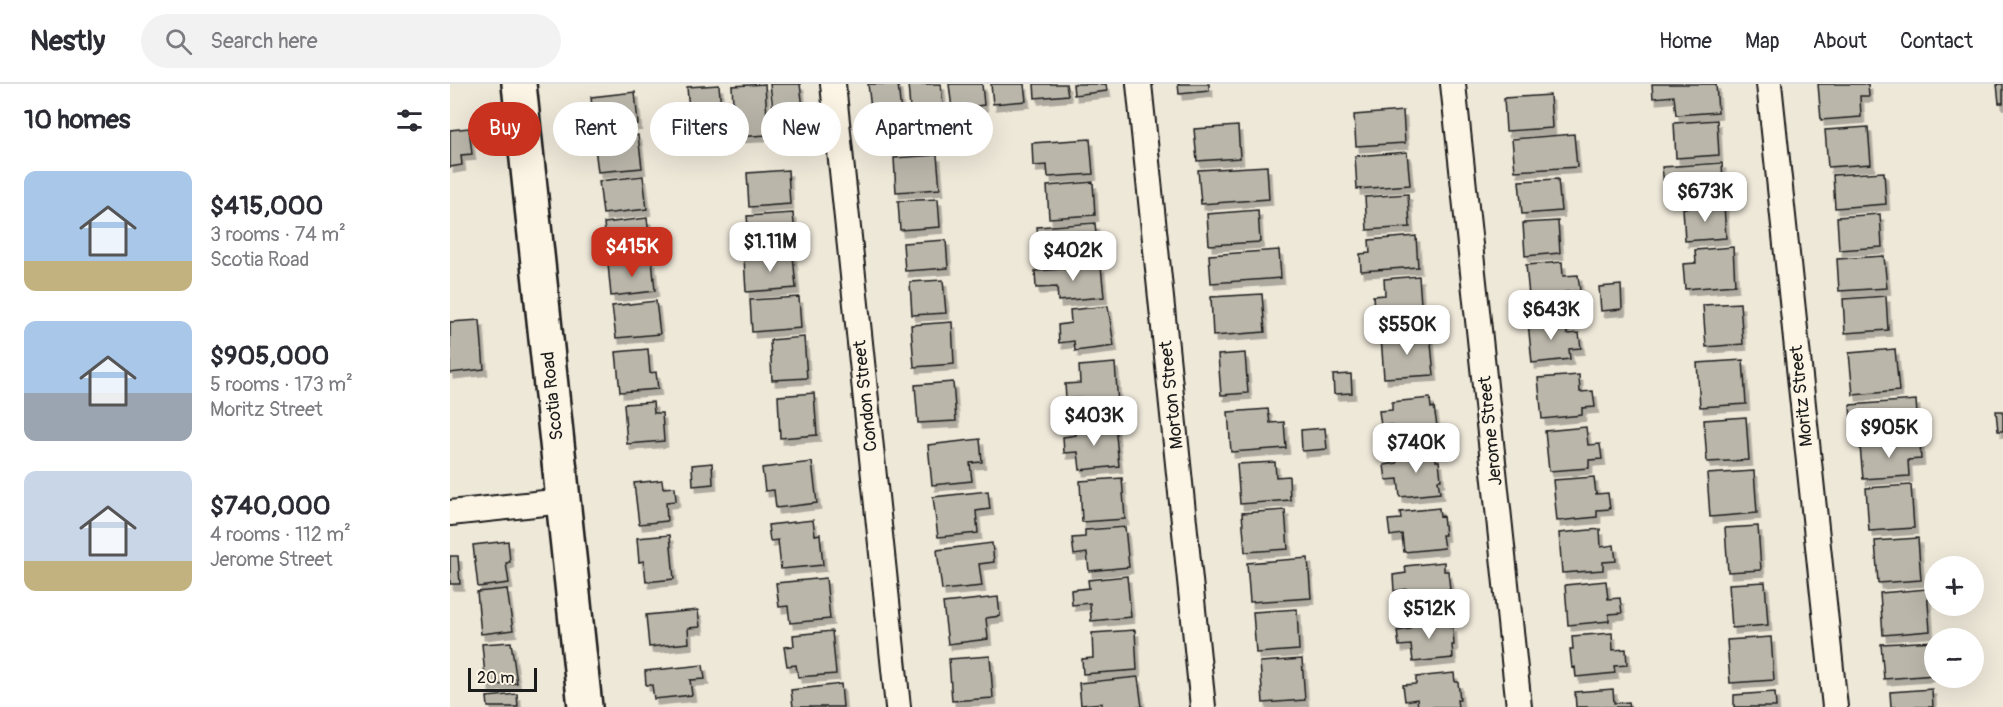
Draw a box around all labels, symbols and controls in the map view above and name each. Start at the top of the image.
search box [141,14,561,68]
text: Nestly [30,24,105,59]
icon: search [162,25,195,58]
text: Search here [210,27,318,55]
text: Home [1659,28,1712,55]
text: Map [1745,28,1780,55]
text: About [1813,28,1867,55]
text: Contact [1900,28,1973,55]
chip: Buy [468,102,541,156]
chip: Rent [553,102,638,156]
chip: Filters [650,102,749,156]
chip: New [761,102,841,156]
chip: Apartment [853,102,993,156]
text: 10 homes [24,104,130,136]
icon: filters [393,104,426,137]
pin: $673K [1663,172,1747,223]
text: $673K [1677,179,1733,204]
text: $415,000 [210,190,323,222]
icon: home [72,195,144,267]
text: 3 rooms · 74 m² [210,222,346,247]
pin: $1.11M [721,222,819,273]
pin: $415K [590,227,674,278]
text: $1.11M [743,229,797,254]
pin: $402K [1031,231,1115,282]
text: $415K [605,234,659,259]
text: $402K [1043,238,1103,263]
text: Scotia Road [210,247,309,272]
pin: $643K [1509,290,1593,341]
text: $643K [1522,297,1580,322]
pin: $550K [1365,305,1449,356]
text: $550K [1378,312,1436,337]
street label: Condon Street [848,338,883,453]
street label: Morton Street [1154,339,1189,450]
text: $905,000 [210,340,329,372]
street label: Moritz Street [1785,343,1818,448]
icon: home [72,345,144,417]
street label: Scotia Road [536,350,569,442]
text: 5 rooms · 173 m² [210,372,353,397]
street label: Jerome Street [1473,374,1508,487]
pin: $403K [1052,396,1136,447]
text: Moritz Street [210,397,323,422]
text: $403K [1064,403,1124,428]
pin: $905K [1847,408,1931,459]
text: $905K [1860,415,1918,440]
pin: $740K [1374,423,1458,474]
text: $740K [1387,430,1445,455]
text: $740,000 [210,490,331,522]
icon: home [72,495,144,567]
text: 4 rooms · 112 m² [210,522,351,547]
text: Jerome Street [210,547,333,572]
map controls [1924,556,1984,688]
button: + [1924,556,1984,616]
pin: $512K [1387,589,1471,640]
text: $512K [1403,596,1455,621]
button: − [1924,628,1984,688]
scale bar [468,665,537,692]
text: 20 m [477,668,515,688]

